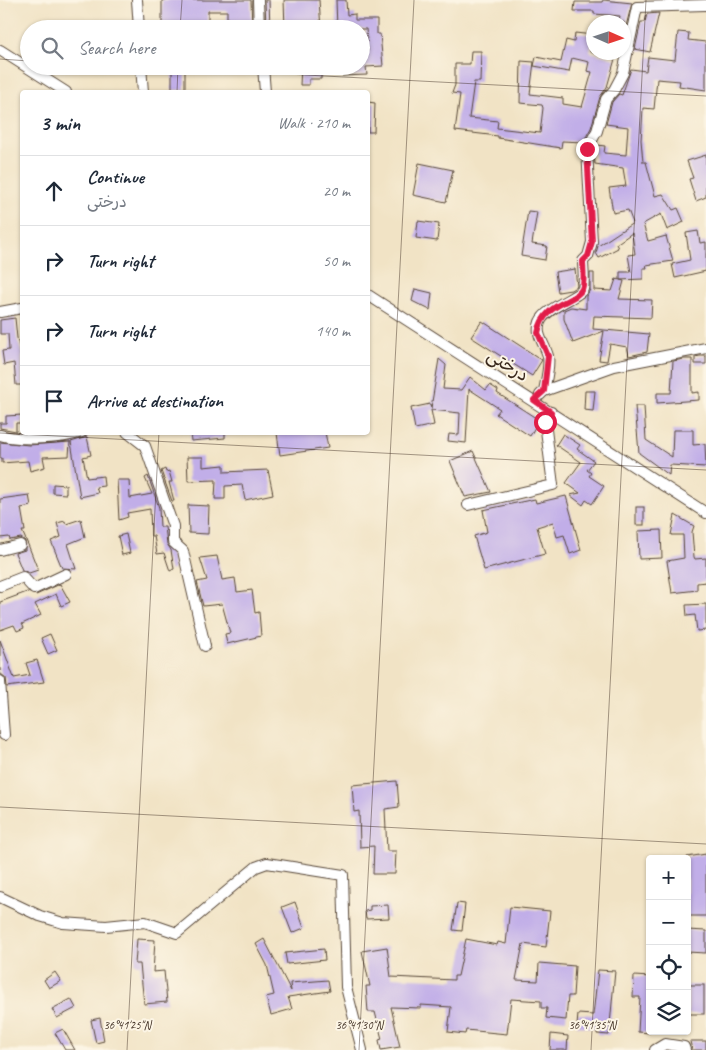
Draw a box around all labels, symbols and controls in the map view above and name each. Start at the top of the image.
north arrow [586,15,631,60]
search box [20,20,370,75]
icon: search [38,34,66,62]
text: Search here [78,36,155,60]
text: 3 min [40,110,80,136]
text: Walk · 210 m [278,113,350,133]
route end [576,138,599,161]
text: Continue [87,165,144,189]
icon: ahead [40,177,68,205]
text: 20 m [323,181,350,201]
text: درختی [87,192,127,212]
icon: right [40,247,68,275]
text: Turn right [87,249,154,273]
text: 50 m [323,251,350,271]
icon: right [40,317,68,345]
text: Turn right [87,319,154,343]
text: 140 m [316,321,350,341]
street label: درختی [483,344,533,386]
icon: arrive [40,387,68,415]
text: Arrive at destination [87,389,223,413]
route start [534,411,557,434]
map controls [646,855,691,1035]
button: + [646,855,691,900]
button: − [646,900,691,945]
button: locate [646,945,691,990]
button: layers [646,990,691,1035]
text: 36°41'25"N [103,1017,152,1033]
text: 36°41'30"N [335,1017,384,1033]
text: 36°41'35"N [568,1017,617,1033]

